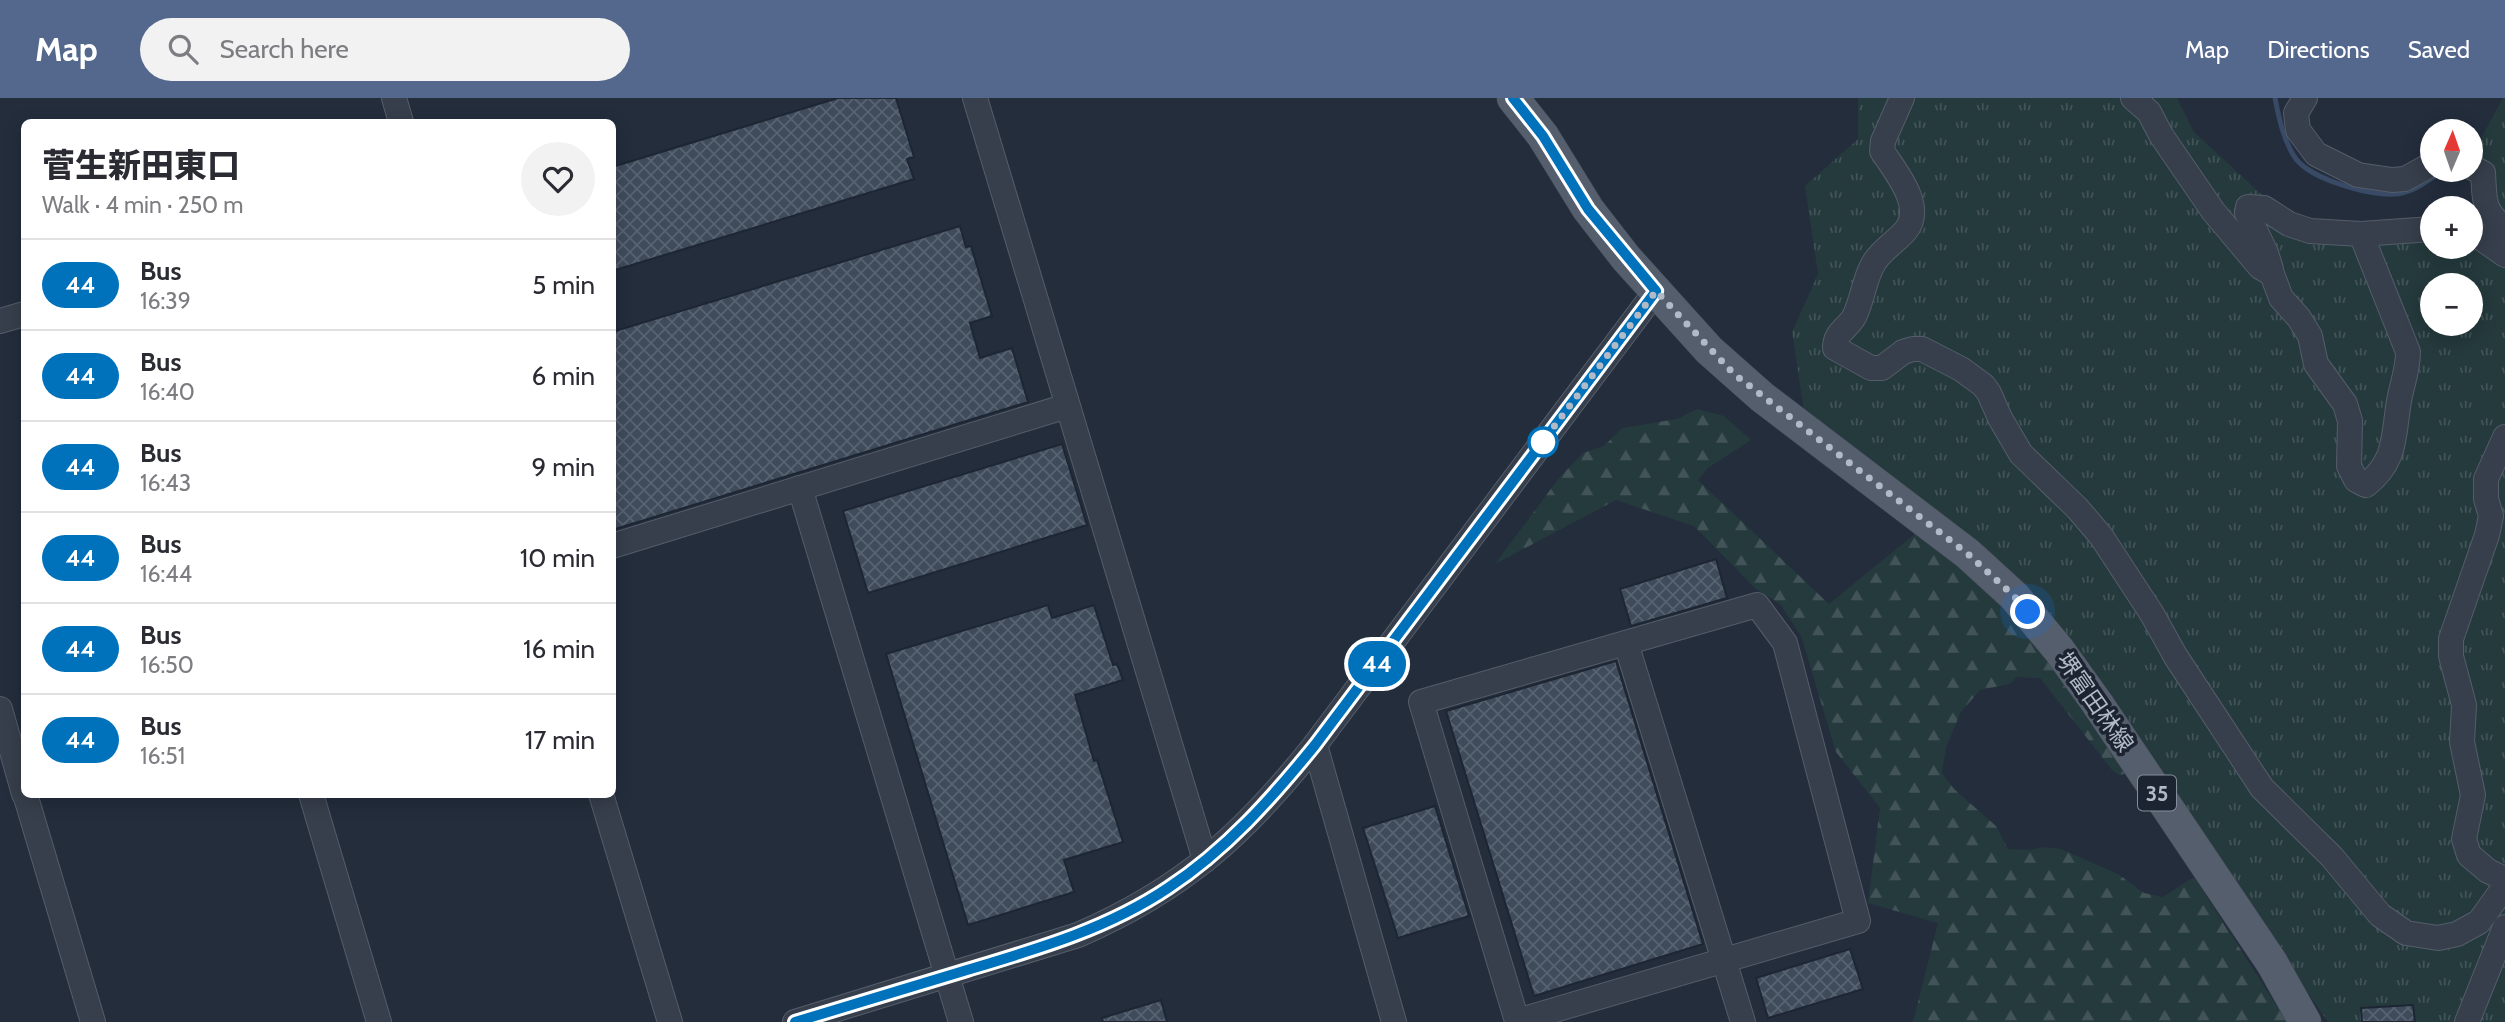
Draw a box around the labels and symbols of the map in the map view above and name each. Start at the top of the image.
north arrow [2420,119,2483,182]
unlabelled marker [1528,427,1558,457]
your location [2010,594,2045,629]
line badge: 44 [1346,641,1408,687]
street label: 堺富田林線 [2051,647,2139,757]
road number: 35 [2138,776,2176,810]

